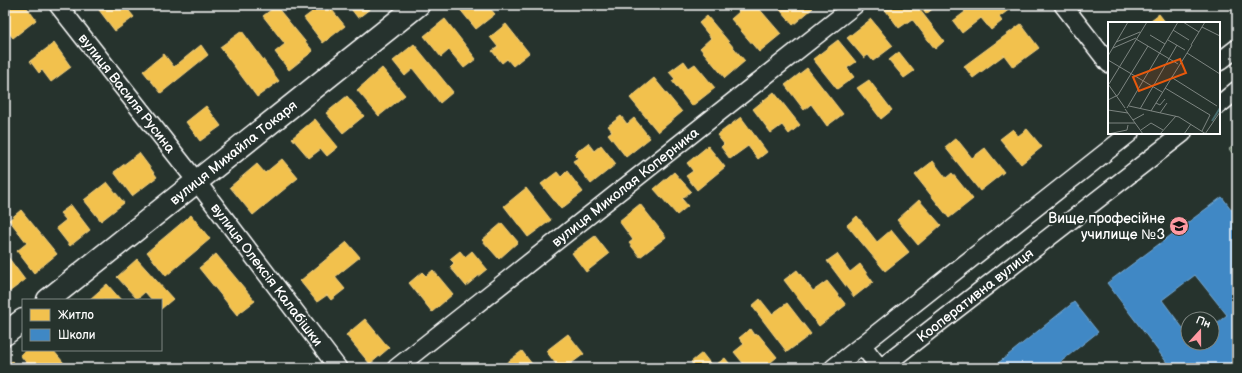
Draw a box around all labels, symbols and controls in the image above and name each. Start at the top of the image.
inset map [1108,22,1220,134]
street label: вулиця Василя Русина [75,30,180,157]
street label: вулиця Михайла Токаря [166,96,301,208]
street label: вулиця Миколая Коперника [548,123,702,250]
street label: вулиця Олексія Калабішки [207,200,327,349]
place label: Вище професійне училище №3 [1048,210,1165,243]
school or university icon: Вище професійне училище №3 [1168,215,1190,237]
street label: Кооперативна вулиця [913,244,1037,346]
legend [22,299,162,351]
text: Житло [58,308,94,323]
north arrow [1180,311,1220,351]
text: Пн [1194,313,1213,331]
text: Школи [58,328,95,343]

